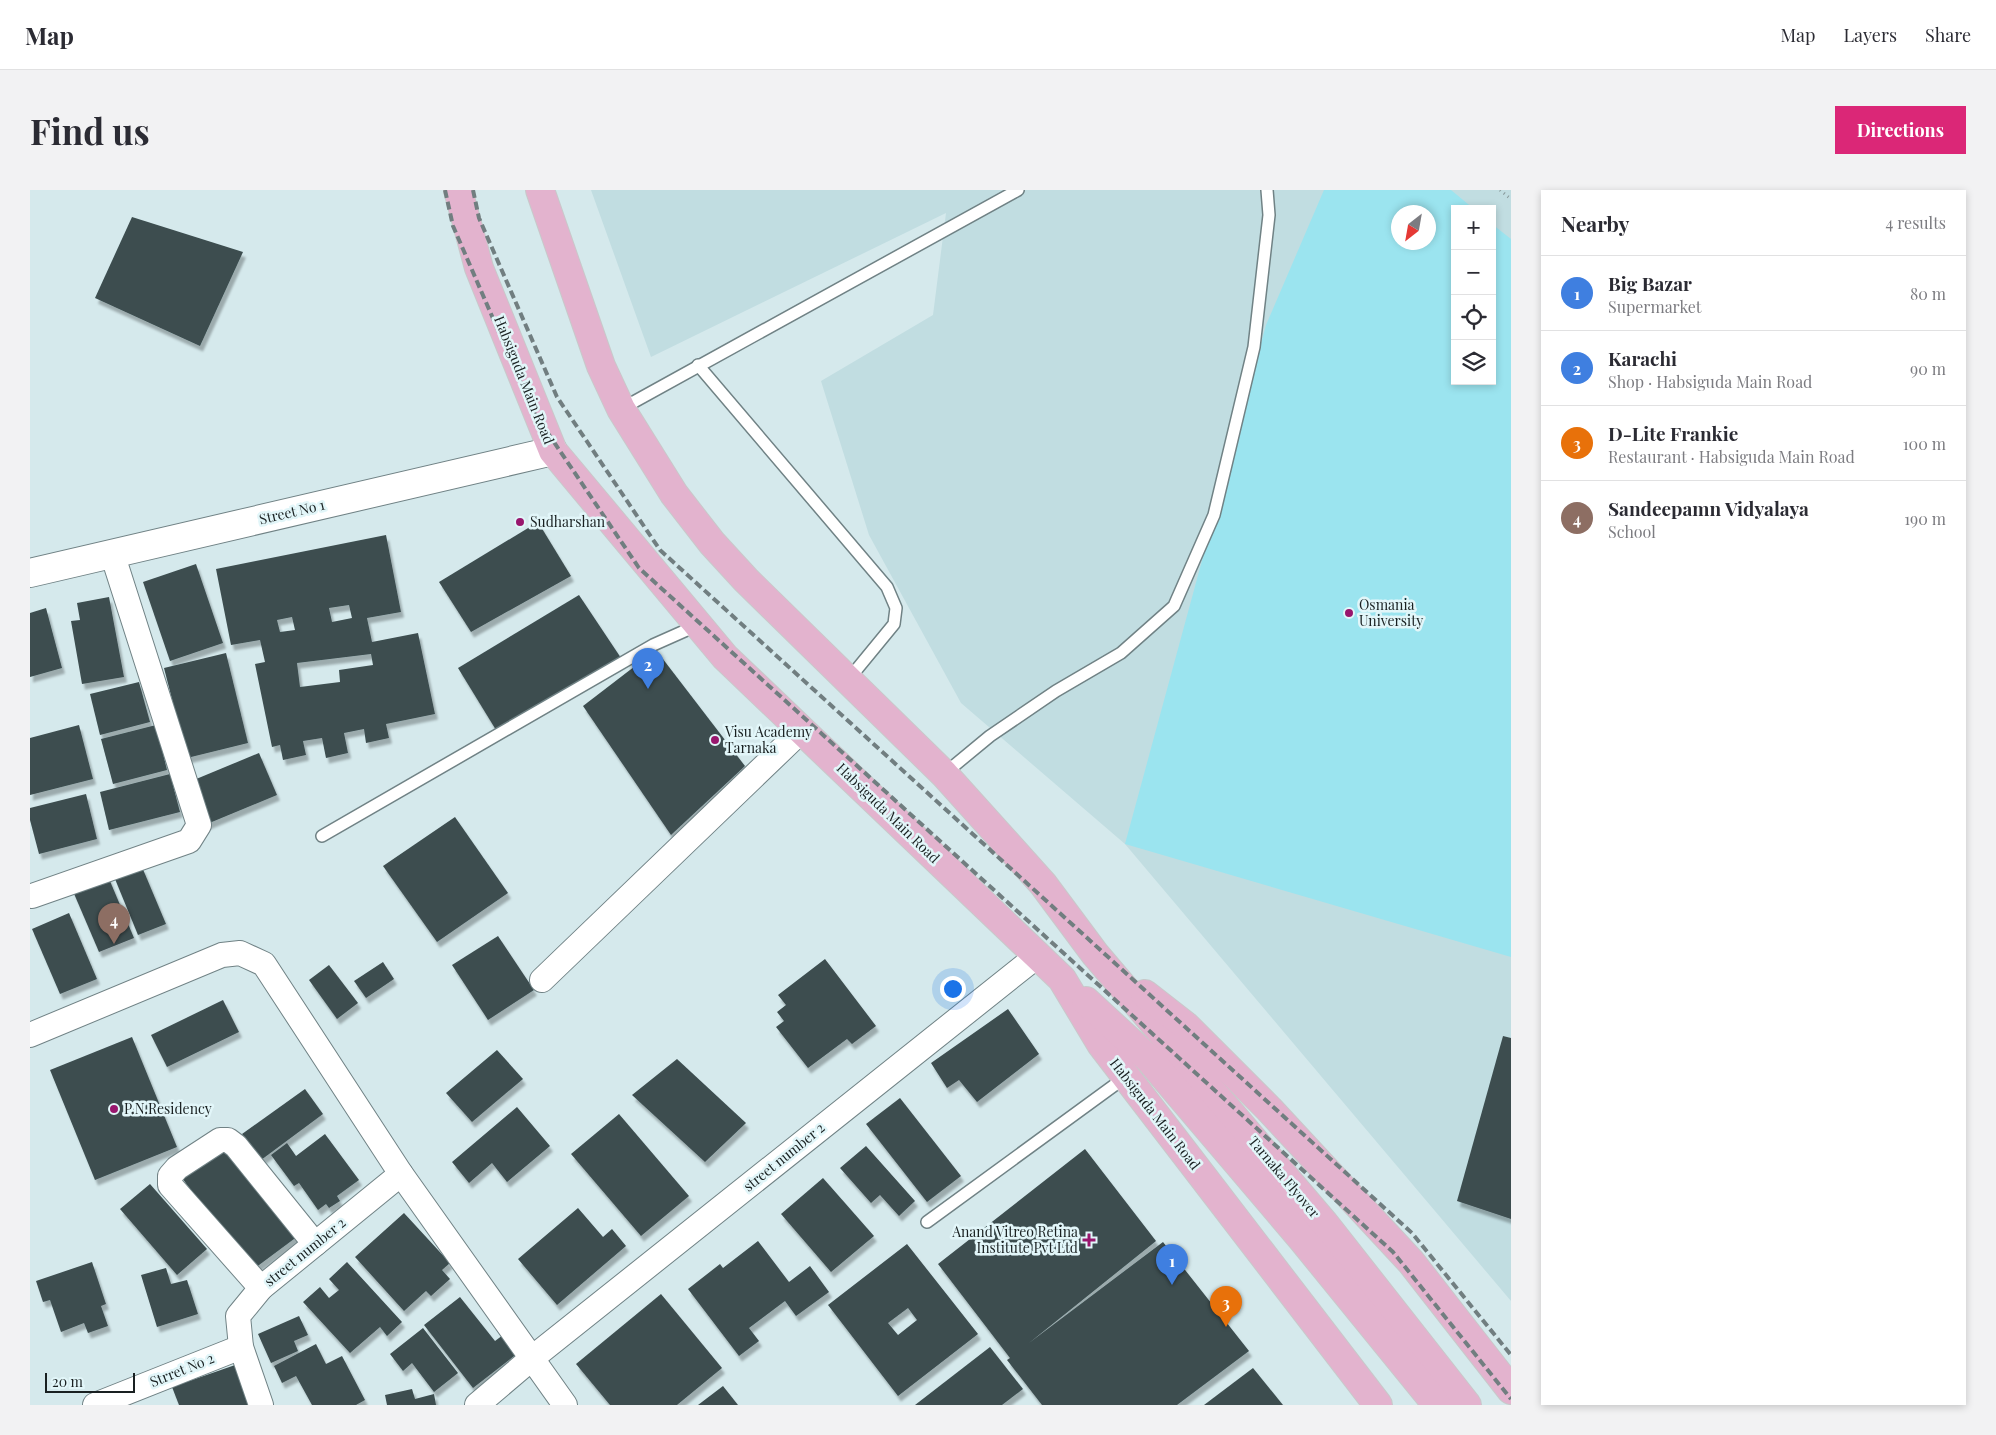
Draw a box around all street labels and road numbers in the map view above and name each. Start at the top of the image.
street label: Habsiguda Main Road [490,313,559,447]
street label: Street No 1 [257,495,327,528]
street label: Habsiguda Main Road [833,758,944,867]
street label: Habsiguda Main Road [1106,1054,1205,1173]
street label: street number 2 [739,1118,829,1195]
street label: Tarnaka Flyover [1245,1132,1325,1222]
street label: street number 2 [260,1213,350,1290]
street label: Strret No 2 [147,1348,217,1391]

